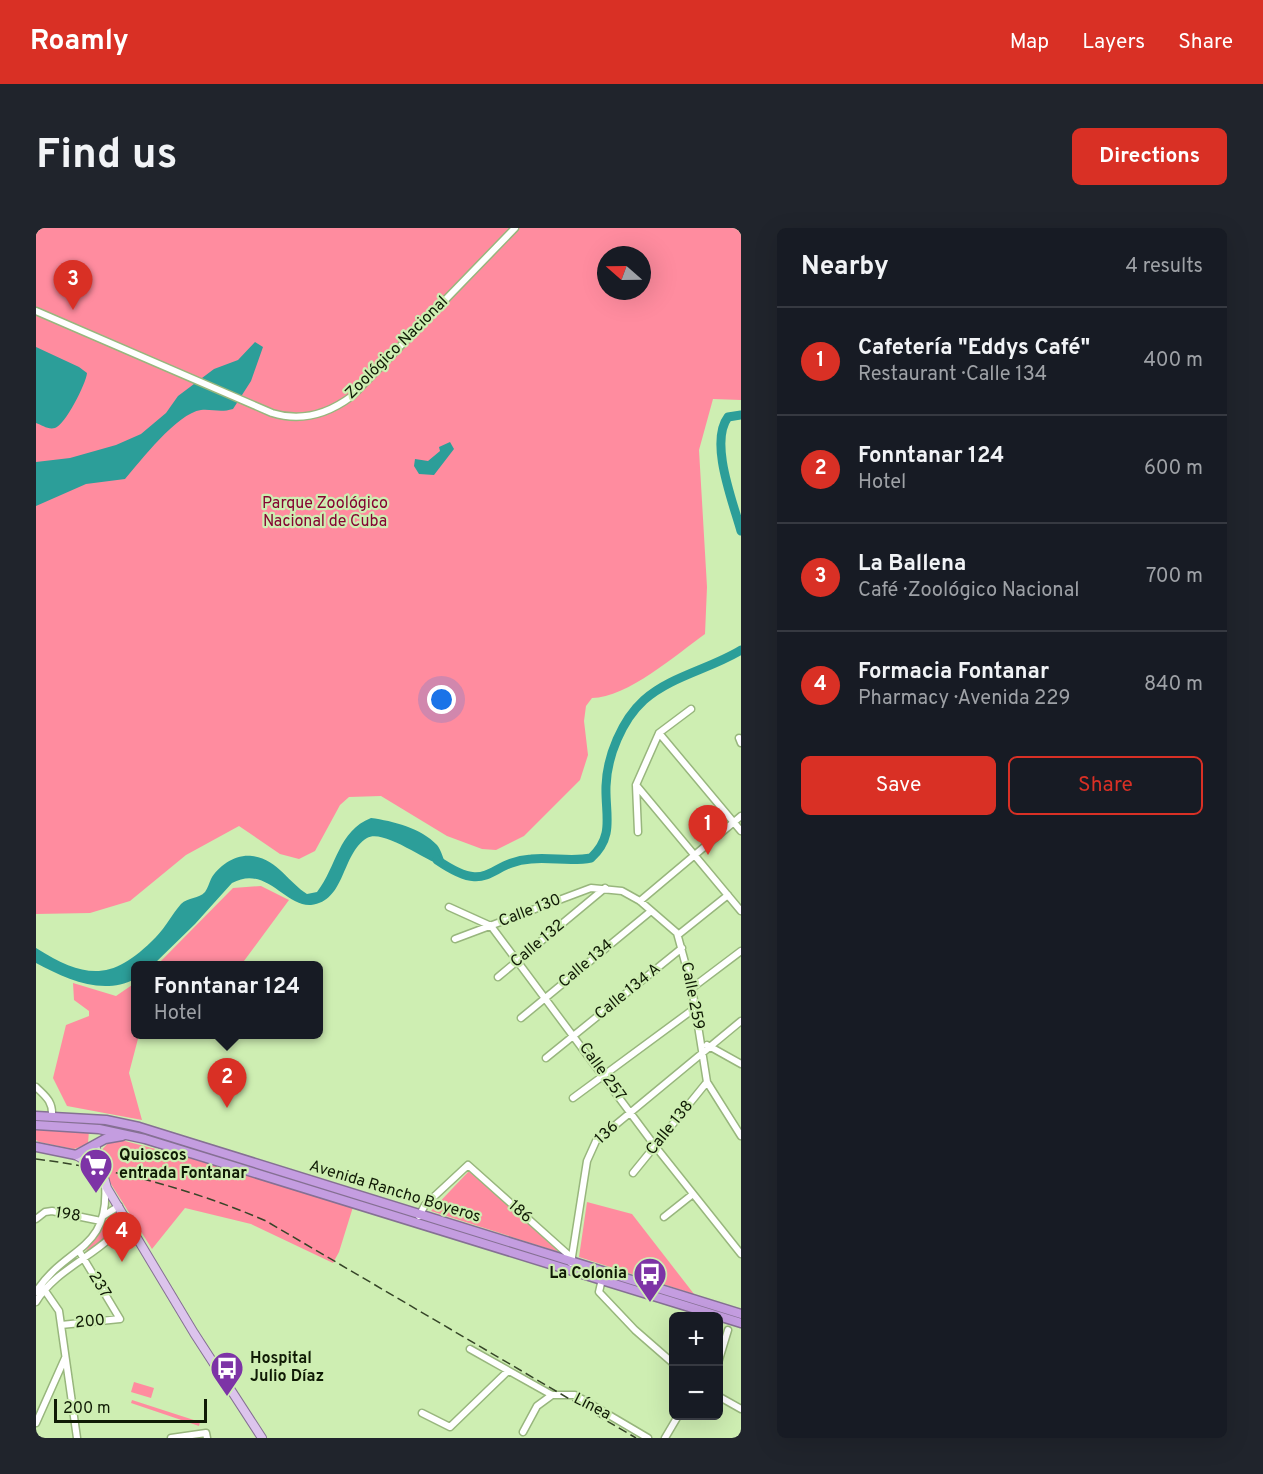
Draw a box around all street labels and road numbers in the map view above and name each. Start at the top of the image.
street label: Zoológico Nacional [341,292,453,404]
street label: Calle 130 [496,890,564,932]
street label: Calle 132 [507,916,569,972]
street label: Calle 134 [555,935,617,993]
street label: Calle 134 A [591,959,665,1025]
street label: Calle 259 [676,960,708,1032]
street label: Calle 257 [574,1039,630,1105]
street label: Calle 138 [642,1096,698,1160]
street label: 136 [591,1117,623,1149]
street label: Avenida Rancho Boyeros [307,1156,483,1228]
street label: 186 [504,1196,536,1228]
street label: 198 [54,1203,82,1227]
street label: 237 [83,1268,115,1302]
street label: 200 [74,1310,106,1334]
street label: Línea [570,1389,614,1425]

